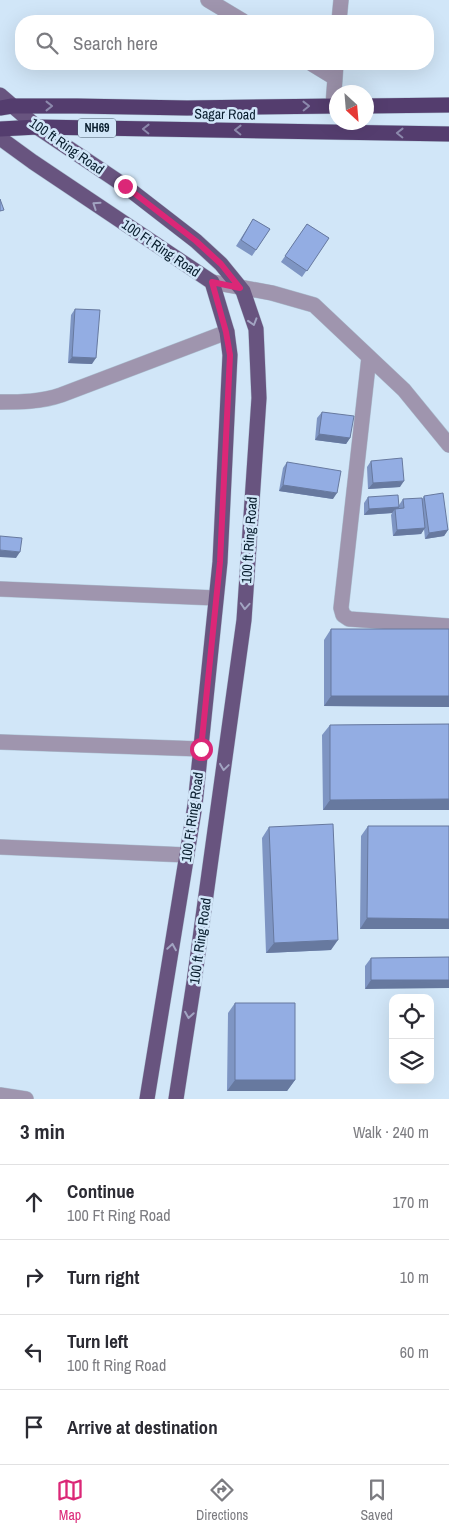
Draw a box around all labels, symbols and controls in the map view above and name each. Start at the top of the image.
search box [15,15,434,70]
icon: search [33,29,61,57]
text: Search here [73,30,158,56]
north arrow [329,85,374,130]
one-way arrow [45,101,53,111]
one-way arrow [302,101,310,112]
street label: Sagar Road [194,104,256,124]
street label: 100 ft Ring Road [26,114,108,178]
road number: NH69 [78,119,116,138]
one-way arrow [141,124,149,134]
one-way arrow [234,125,242,135]
one-way arrow [396,128,404,138]
route end [114,175,137,198]
one-way arrow [92,201,101,211]
street label: 100 Ft Ring Road [118,215,204,281]
one-way arrow [248,317,258,326]
street label: 100 ft Ring Road [237,496,261,584]
one-way arrow [239,602,250,610]
route start [190,738,213,761]
one-way arrow [219,764,230,772]
street label: 100 Ft Ring Road [177,771,207,863]
street label: 100 ft Ring Road [185,897,215,985]
one-way arrow [166,943,176,952]
map controls [389,994,434,1084]
button: locate [389,994,434,1039]
one-way arrow [184,1011,195,1019]
button: layers [389,1039,434,1084]
text: 3 min [20,1117,65,1146]
text: Walk · 240 m [353,1121,429,1143]
text: Continue [67,1178,135,1204]
icon: ahead [20,1188,48,1216]
text: 170 m [393,1191,429,1213]
text: 100 Ft Ring Road [67,1204,171,1226]
icon: right [20,1263,48,1291]
text: Turn right [67,1264,139,1290]
text: 10 m [400,1266,429,1288]
text: Turn left [67,1328,128,1354]
icon: left [20,1338,48,1366]
text: 60 m [400,1341,429,1363]
text: 100 ft Ring Road [67,1354,166,1376]
icon: arrive [20,1413,48,1441]
text: Arrive at destination [67,1414,218,1440]
tab: Map [56,1476,84,1524]
tab: Directions [196,1476,248,1524]
tab: Saved [360,1476,393,1524]

